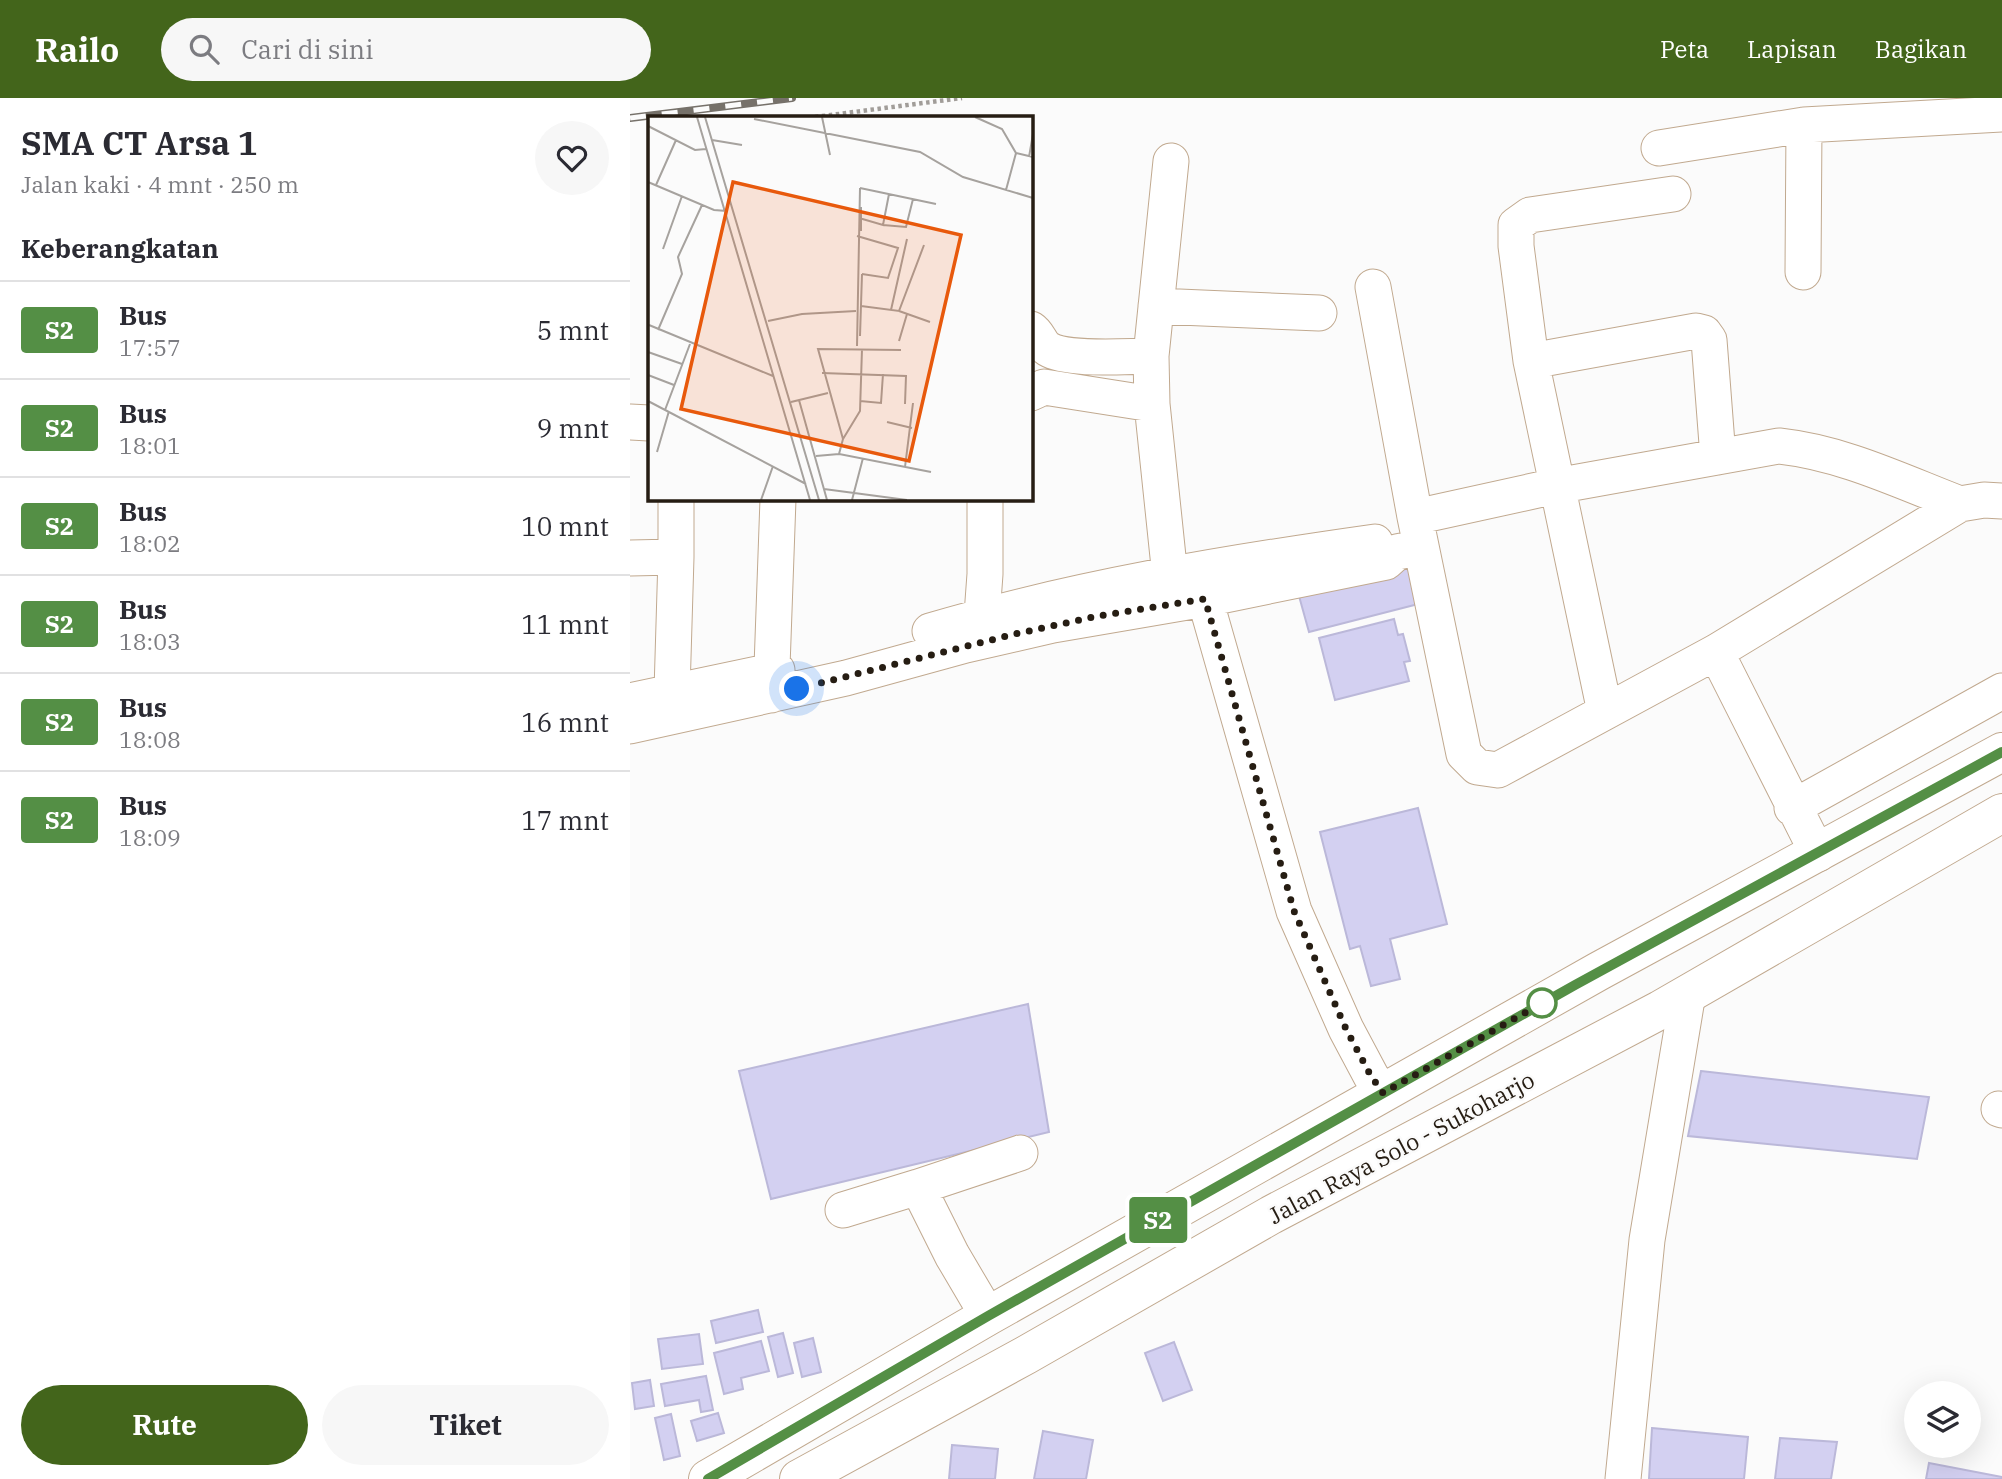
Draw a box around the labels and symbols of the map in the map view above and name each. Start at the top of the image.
inset map [648,116,1032,500]
your location [779,671,814,706]
unlabelled marker [1527,988,1557,1018]
street label: Jalan Raya Solo - Sukoharjo [1263,1064,1539,1230]
line badge: S2 [1126,1197,1190,1243]

